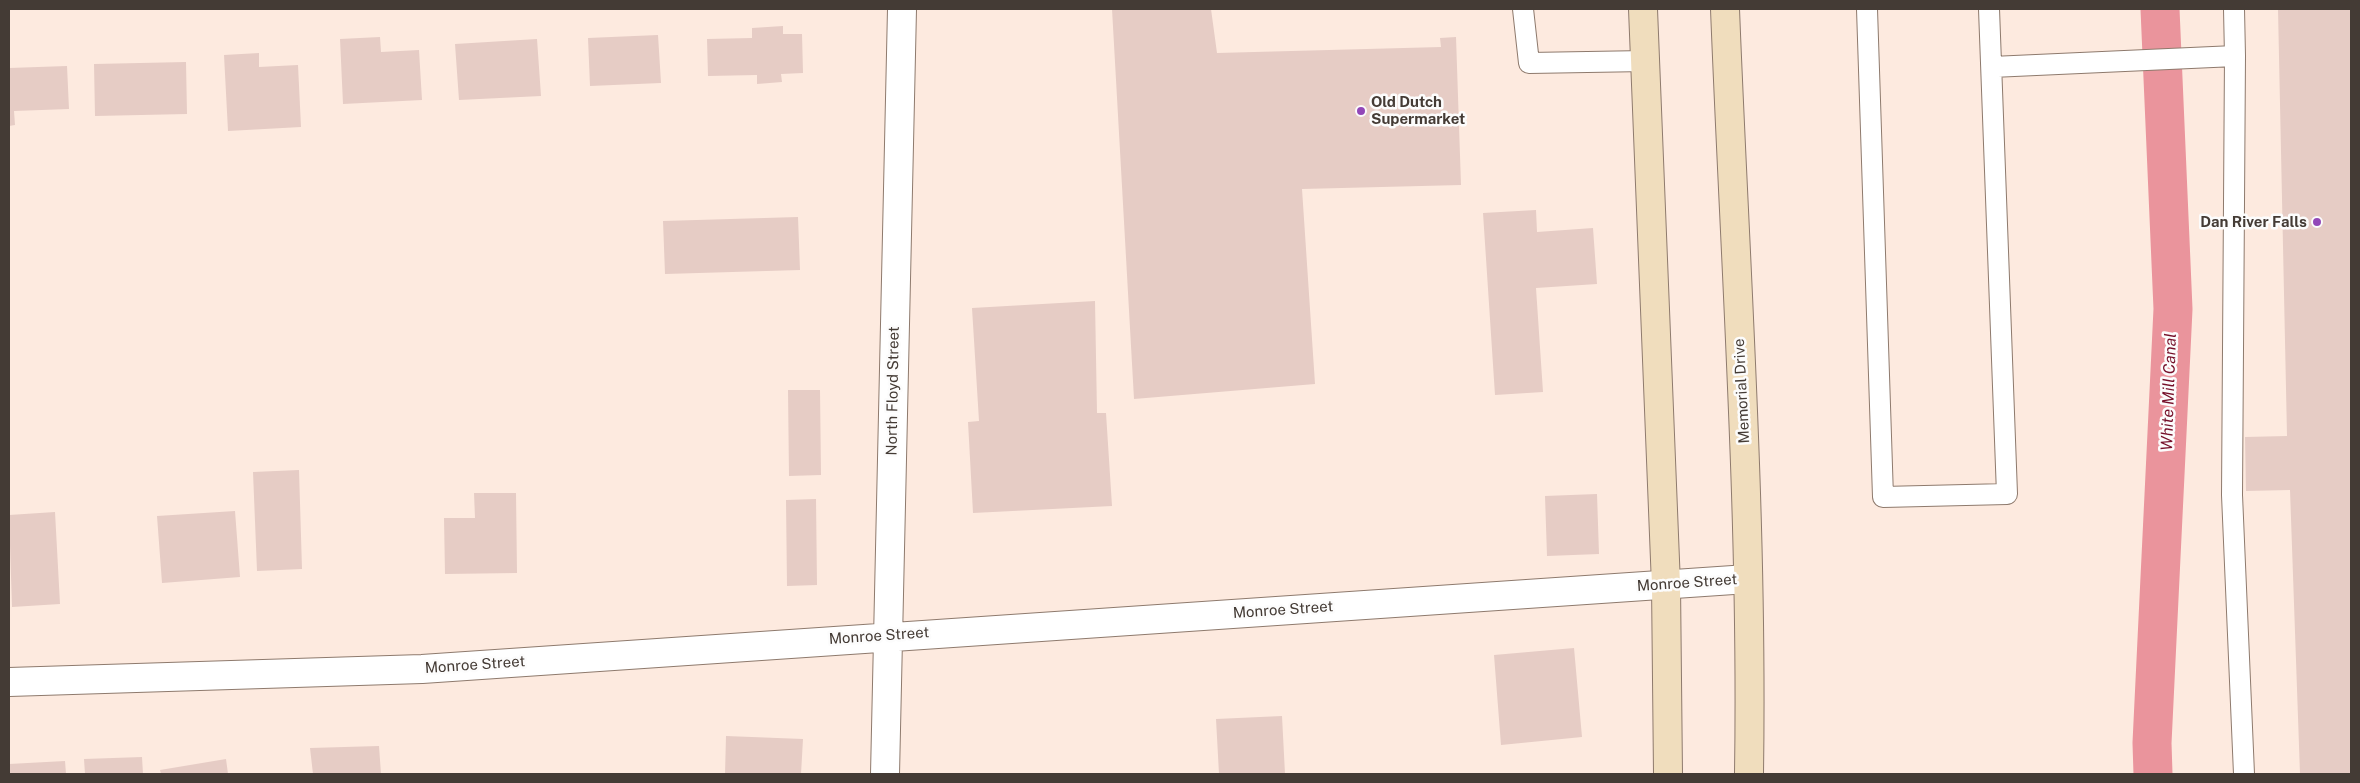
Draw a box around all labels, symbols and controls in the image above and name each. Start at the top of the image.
place label: Old Dutch Supermarket [1371,93,1465,128]
marker: Old Dutch Supermarket [1355,105,1367,117]
place label: Dan River Falls [2200,213,2307,231]
marker: Dan River Falls [2311,216,2323,228]
street label: North Floyd Street [883,326,903,456]
water label: White Mill Canal [2157,333,2181,451]
street label: Memorial Drive [1730,338,1754,444]
street label: Monroe Street [1636,571,1738,595]
street label: Monroe Street [1232,598,1334,622]
street label: Monroe Street [828,624,930,648]
street label: Monroe Street [424,653,526,677]

